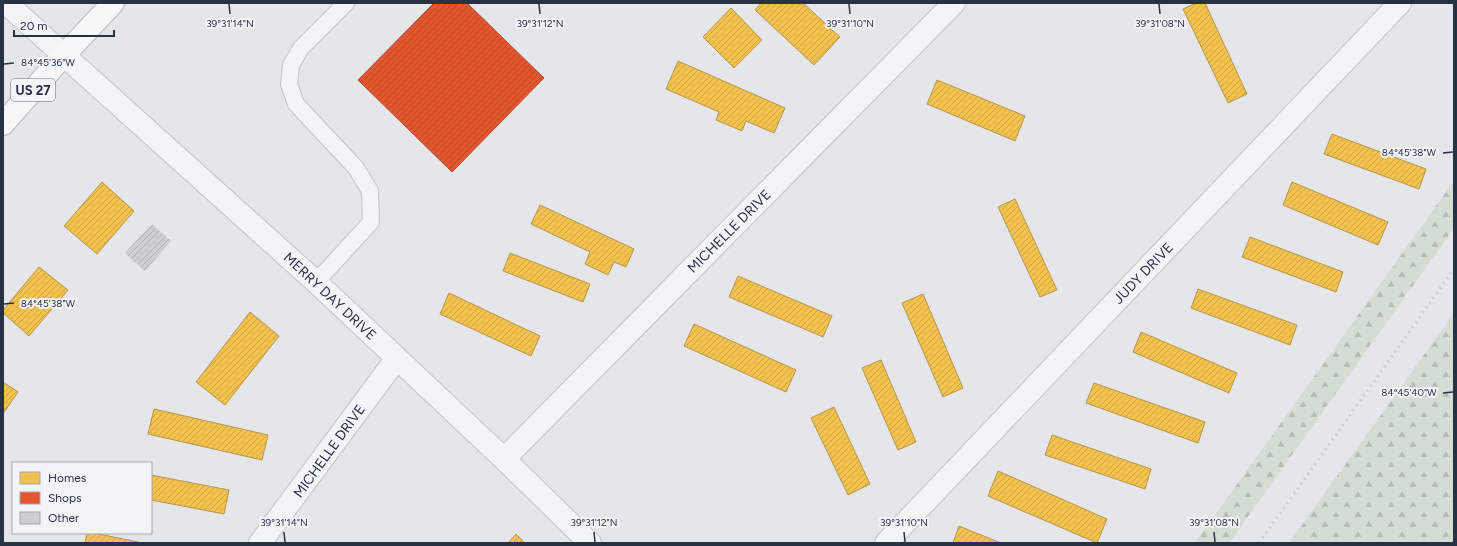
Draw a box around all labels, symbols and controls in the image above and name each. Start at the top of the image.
scale bar [14,12,114,38]
text: 39°31'14"N [206,17,254,30]
text: 39°31'12"N [516,17,564,30]
text: 39°31'10"N [826,17,874,30]
text: 39°31'08"N [1135,17,1185,30]
text: 20 m [20,19,48,33]
text: 84°45'36"W [21,56,75,69]
road number: US 27 [11,79,55,101]
text: 84°45'38"W [1382,146,1437,159]
street label: MICHELLE DRIVE [684,186,775,277]
street label: JUDY DRIVE [1110,239,1177,308]
street label: MERRY DAY DRIVE [280,249,380,344]
text: 84°45'38"W [21,297,76,310]
text: 84°45'40"W [1381,386,1437,399]
street label: MICHELLE DRIVE [290,401,369,501]
legend [12,462,152,534]
text: Homes [48,471,87,485]
text: Shops [48,491,82,505]
text: Other [48,511,79,525]
text: 39°31'14"N [260,516,308,529]
text: 39°31'12"N [570,516,618,529]
text: 39°31'10"N [880,516,928,529]
text: 39°31'08"N [1189,516,1239,529]

